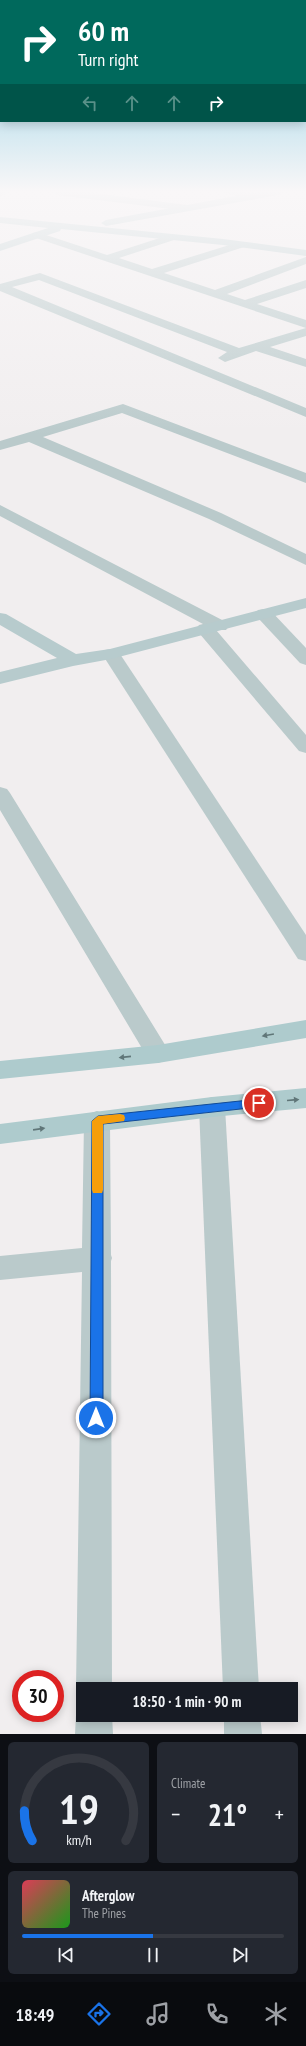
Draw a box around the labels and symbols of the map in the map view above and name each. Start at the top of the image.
one-way arrow [261,1033,274,1039]
one-way arrow [119,1054,131,1061]
pin [242,1086,276,1120]
one-way arrow [287,1096,299,1103]
one-way arrow [33,1126,45,1132]
position arrow [75,1397,117,1439]
speed limit sign: 30 [12,1670,64,1722]

